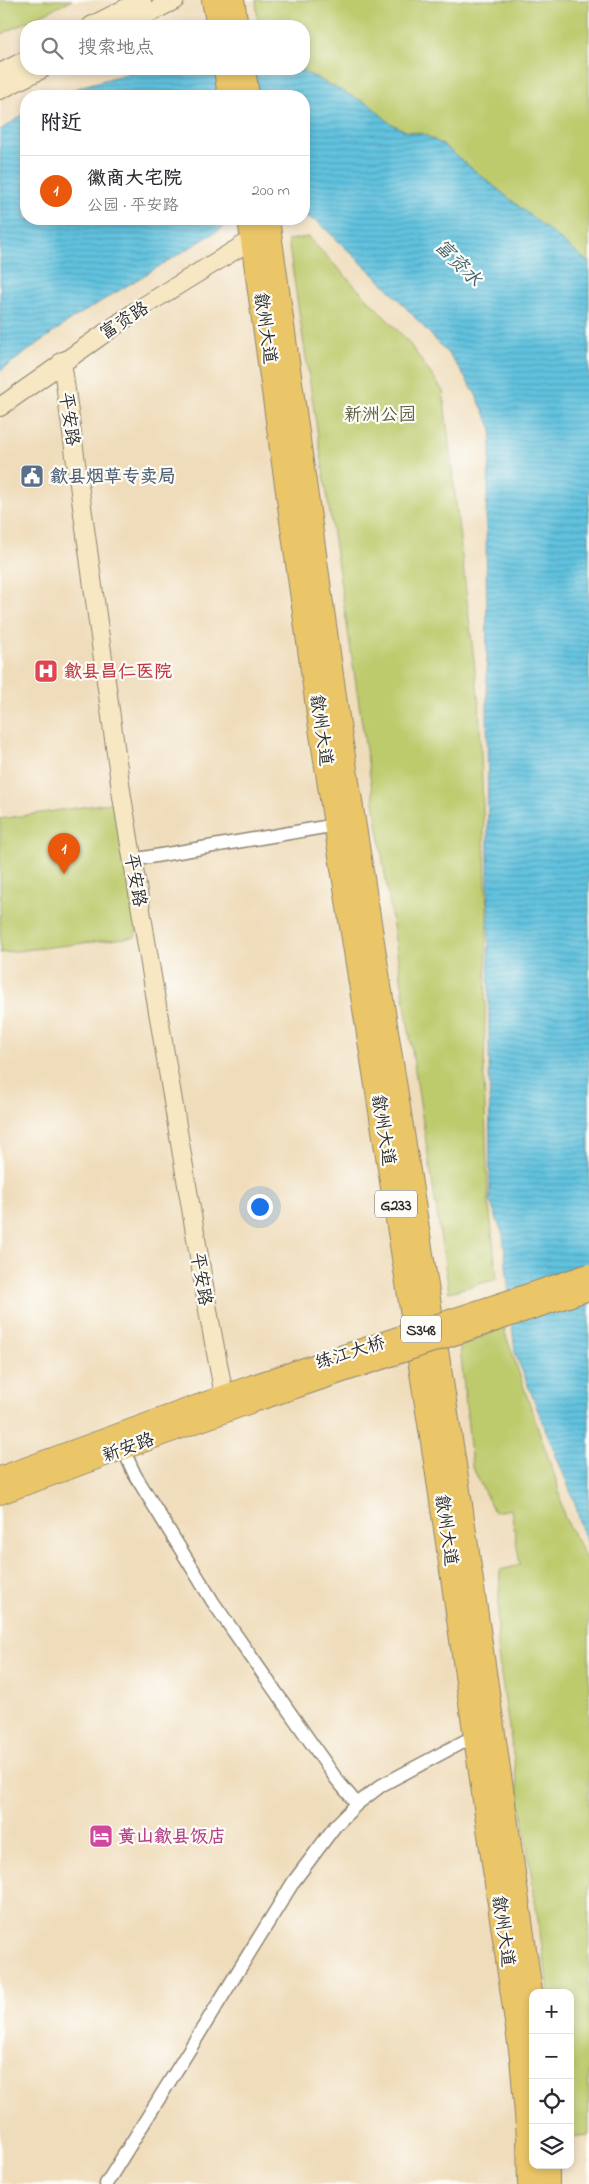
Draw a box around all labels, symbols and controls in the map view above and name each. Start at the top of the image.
search box [20,20,310,75]
icon: search [38,34,66,62]
text: 搜索地点 [78,35,154,62]
text: 附近 [40,109,82,139]
text: 徽商大宅院 [87,166,182,193]
text: 1 [53,179,59,203]
text: 200 m [252,179,290,203]
text: 公园 · 平安路 [87,194,178,218]
water label: 富资水 [428,234,488,294]
street label: 歙州大道 [246,291,282,366]
street label: 富资路 [95,296,155,347]
street label: 平安路 [51,391,85,448]
park label: 新洲公园 [344,403,416,429]
public building icon: 歙县烟草专卖局 [19,463,45,489]
place label: 歙县烟草专卖局 [50,465,176,491]
hospital icon: 歙县昌仁医院 [33,658,59,684]
place label: 歙县昌仁医院 [64,660,172,686]
street label: 歙州大道 [302,693,338,768]
pin: 1 [48,833,80,874]
street label: 平安路 [117,852,152,909]
street label: 歙州大道 [364,1093,400,1168]
road number: G233 [375,1190,417,1218]
your location [247,1194,273,1220]
street label: 平安路 [183,1251,217,1308]
road number: S348 [401,1316,441,1342]
street label: 练江大桥 [312,1330,389,1377]
street label: 新安路 [99,1427,159,1470]
street label: 歙州大道 [427,1493,463,1568]
hotel icon: 黄山歙县饭店 [88,1823,114,1849]
place label: 黄山歙县饭店 [118,1825,226,1851]
street label: 歙州大道 [484,1894,520,1969]
map controls [529,1989,574,2169]
button: + [529,1989,574,2034]
button: − [529,2034,574,2079]
button: locate [529,2079,574,2124]
button: layers [529,2124,574,2169]

